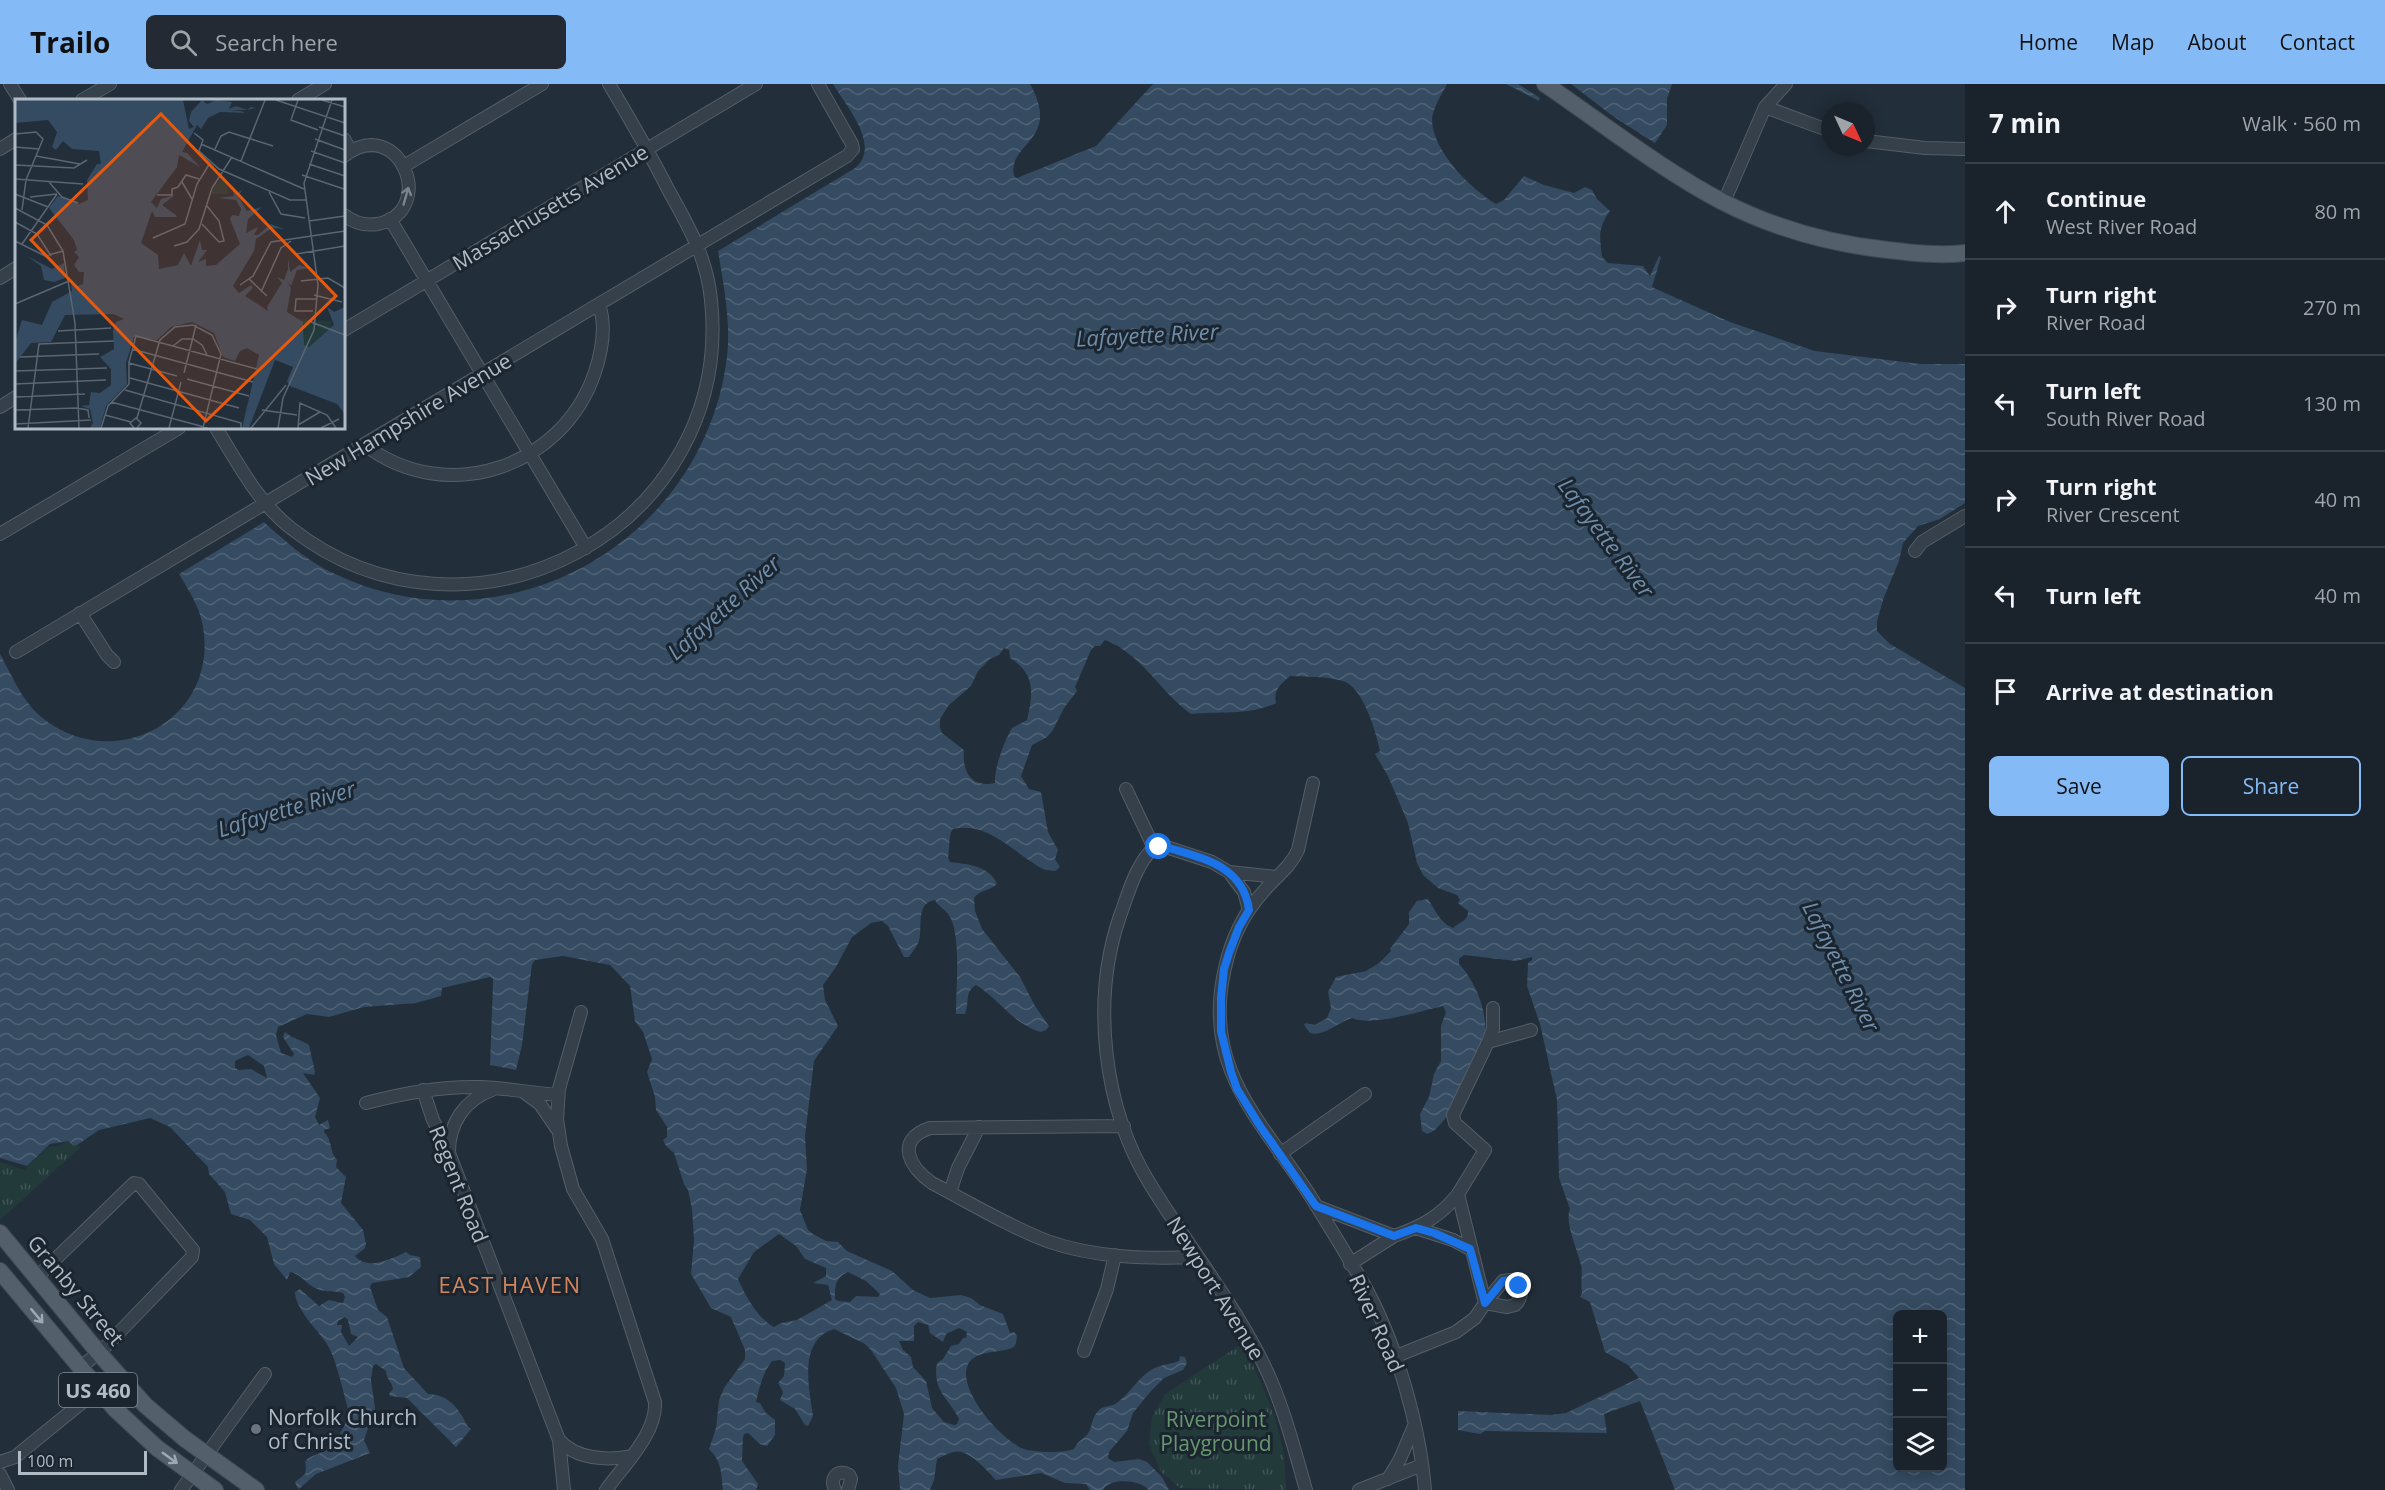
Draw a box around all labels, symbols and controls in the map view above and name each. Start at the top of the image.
search box [146,15,566,69]
text: Trailo [30,23,110,61]
icon: search [167,26,200,59]
text: Search here [215,27,338,57]
text: Home [2019,28,2078,56]
text: Map [2111,28,2154,56]
text: About [2187,28,2247,56]
text: Contact [2280,28,2355,56]
inset map [15,99,345,429]
north arrow [1821,102,1875,156]
text: 7 min [1989,105,2061,141]
text: Walk · 560 m [2242,110,2361,137]
street label: Massachusetts Avenue [447,137,653,277]
text: Continue [2046,183,2146,213]
one-way arrow [401,187,412,206]
icon: ahead [1989,195,2022,228]
text: 80 m [2314,198,2361,225]
text: West River Road [2046,213,2197,240]
text: Turn right [2046,279,2157,309]
icon: right [1989,291,2022,324]
text: 270 m [2303,294,2361,321]
text: River Road [2046,309,2146,336]
water label: Lafayette River [1075,315,1220,353]
street label: New Hampshire Avenue [300,346,516,492]
text: Turn left [2046,375,2141,405]
icon: left [1989,387,2022,420]
text: 130 m [2303,390,2361,417]
text: South River Road [2046,405,2206,432]
water label: Lafayette River [1552,471,1663,604]
text: Turn right [2046,471,2157,501]
icon: right [1989,483,2022,516]
text: 40 m [2314,486,2361,513]
text: River Crescent [2046,501,2180,528]
water label: Lafayette River [660,547,787,666]
icon: left [1989,579,2022,612]
text: Turn left [2046,580,2141,610]
text: 40 m [2314,582,2361,609]
icon: arrive [1989,675,2022,708]
text: Arrive at destination [2046,676,2274,706]
button: Save [1989,756,2169,816]
button: Share [2181,756,2361,816]
water label: Lafayette River [213,772,360,843]
route start [1145,833,1171,859]
water label: Lafayette River [1796,896,1888,1037]
street label: Regent Road [423,1121,495,1247]
street label: Newport Avenue [1161,1211,1271,1365]
street label: Granby Street [22,1229,130,1351]
district label: EAST HAVEN [438,1269,582,1299]
street label: River Road [1343,1269,1411,1377]
route end [1505,1272,1531,1298]
one-way arrow [31,1308,44,1324]
map controls [1893,1310,1947,1472]
button: + [1893,1310,1947,1364]
button: − [1893,1364,1947,1418]
road number: US 460 [59,1373,137,1407]
place label: Norfolk Church of Christ [268,1403,417,1455]
park label: Riverpoint Playground [1160,1405,1272,1457]
button: layers [1893,1418,1947,1472]
marker: Norfolk Church of Christ [249,1422,263,1436]
scale bar [18,1448,147,1476]
text: 100 m [27,1450,73,1472]
one-way arrow [162,1452,178,1464]

